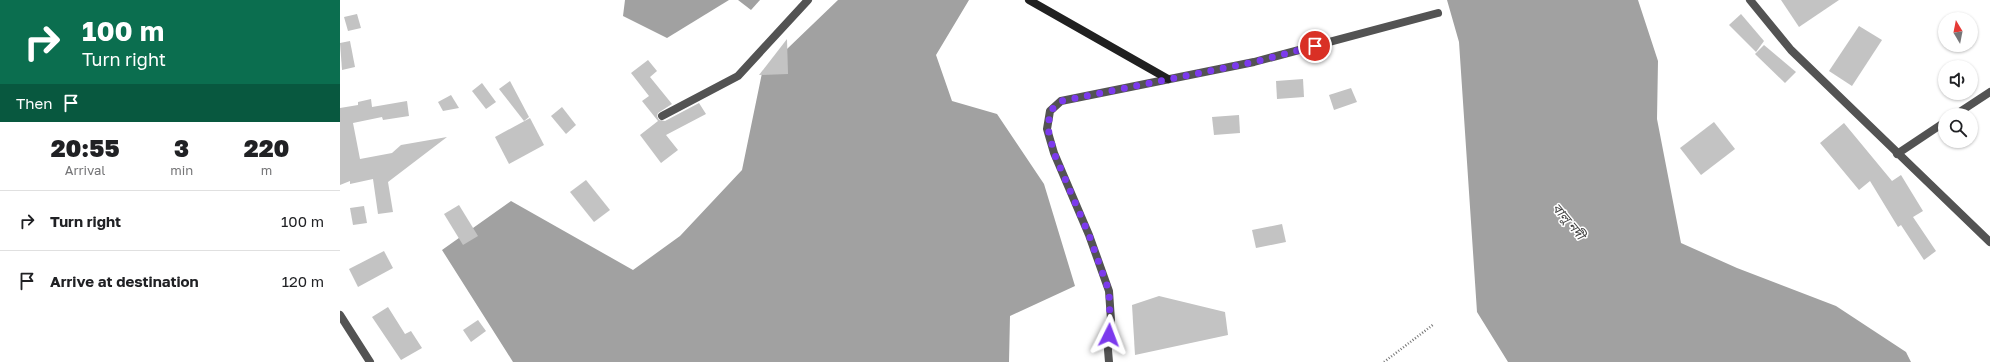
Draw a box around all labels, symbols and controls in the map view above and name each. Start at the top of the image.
north arrow [1938,12,1978,52]
map controls [1938,12,1978,148]
text: 100 m [82,14,164,47]
icon: right [16,16,68,68]
pin [1298,29,1332,63]
icon: arrive [1304,35,1326,57]
text: Turn right [82,48,166,70]
button: sound [1938,60,1978,100]
icon: arrive [60,92,82,114]
text: Then [16,94,52,112]
button: search [1938,108,1978,148]
text: 20:55 [51,133,120,162]
text: 3 [174,133,189,162]
text: 220 [244,133,289,162]
text: Arrival [65,162,105,178]
text: min [170,162,193,178]
text: m [261,162,272,178]
water label: বালু নদী [1549,200,1590,244]
icon: right [16,210,38,232]
text: Turn right [50,212,121,230]
text: 100 m [281,212,324,230]
icon: arrive [16,270,38,292]
text: Arrive at destination [50,272,199,290]
text: 120 m [282,272,324,290]
position arrow [1088,314,1130,356]

